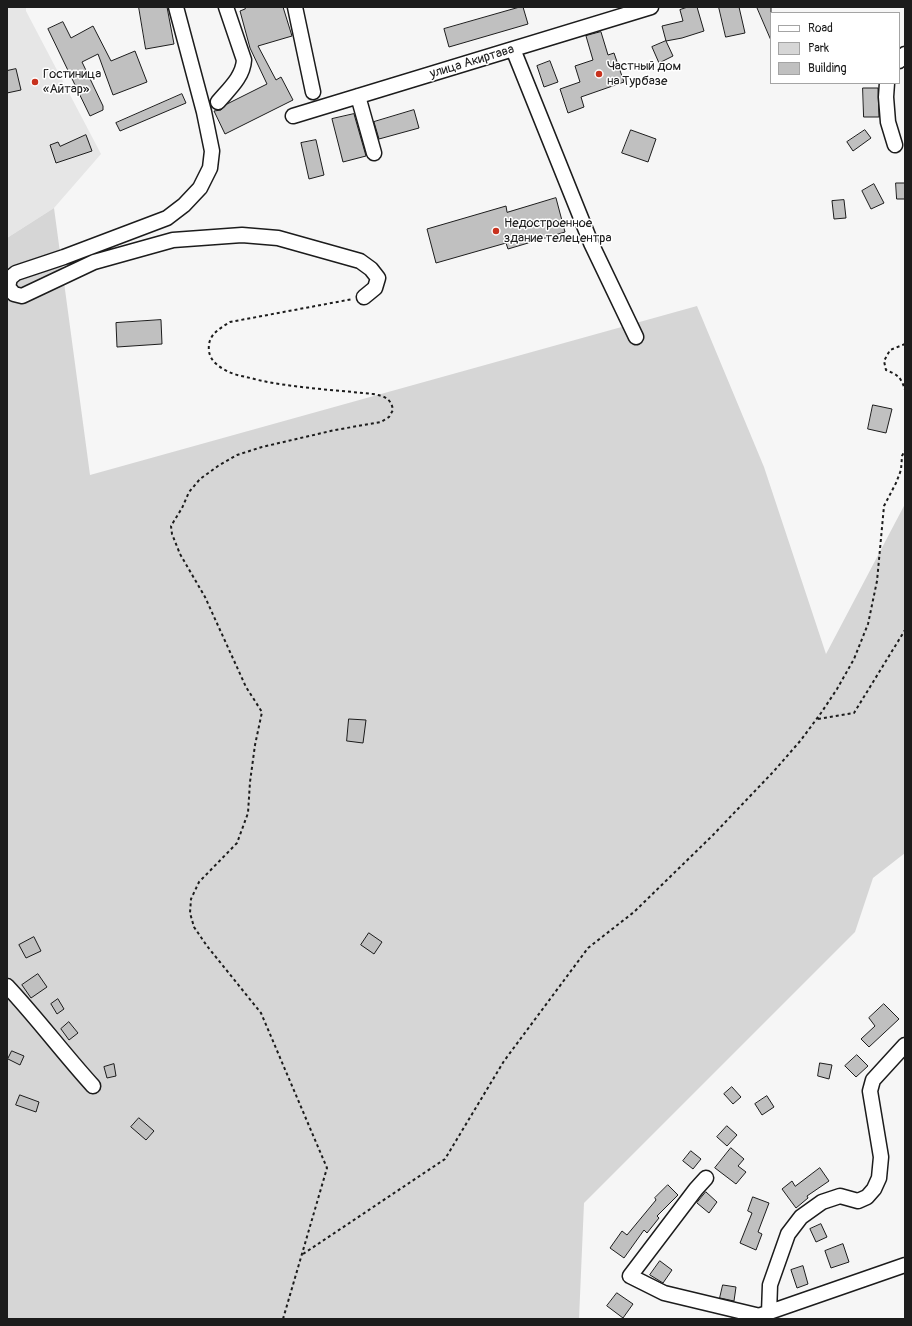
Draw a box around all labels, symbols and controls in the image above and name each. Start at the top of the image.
legend [770,12,900,84]
text: Road [808,21,833,36]
text: Park [808,41,829,56]
street label: улица Акиртава [428,42,516,82]
place label: Частный дом на Турбазе [607,59,681,90]
text: Building [808,61,847,76]
place label: Гостиница «Айтар» [43,67,101,98]
marker: Частный дом на Турбазе [594,69,604,79]
marker: Гостиница «Айтар» [30,77,40,87]
place label: Недостроенное здание телецентра [504,216,612,247]
marker: Недостроенное здание телецентра [491,226,501,236]

